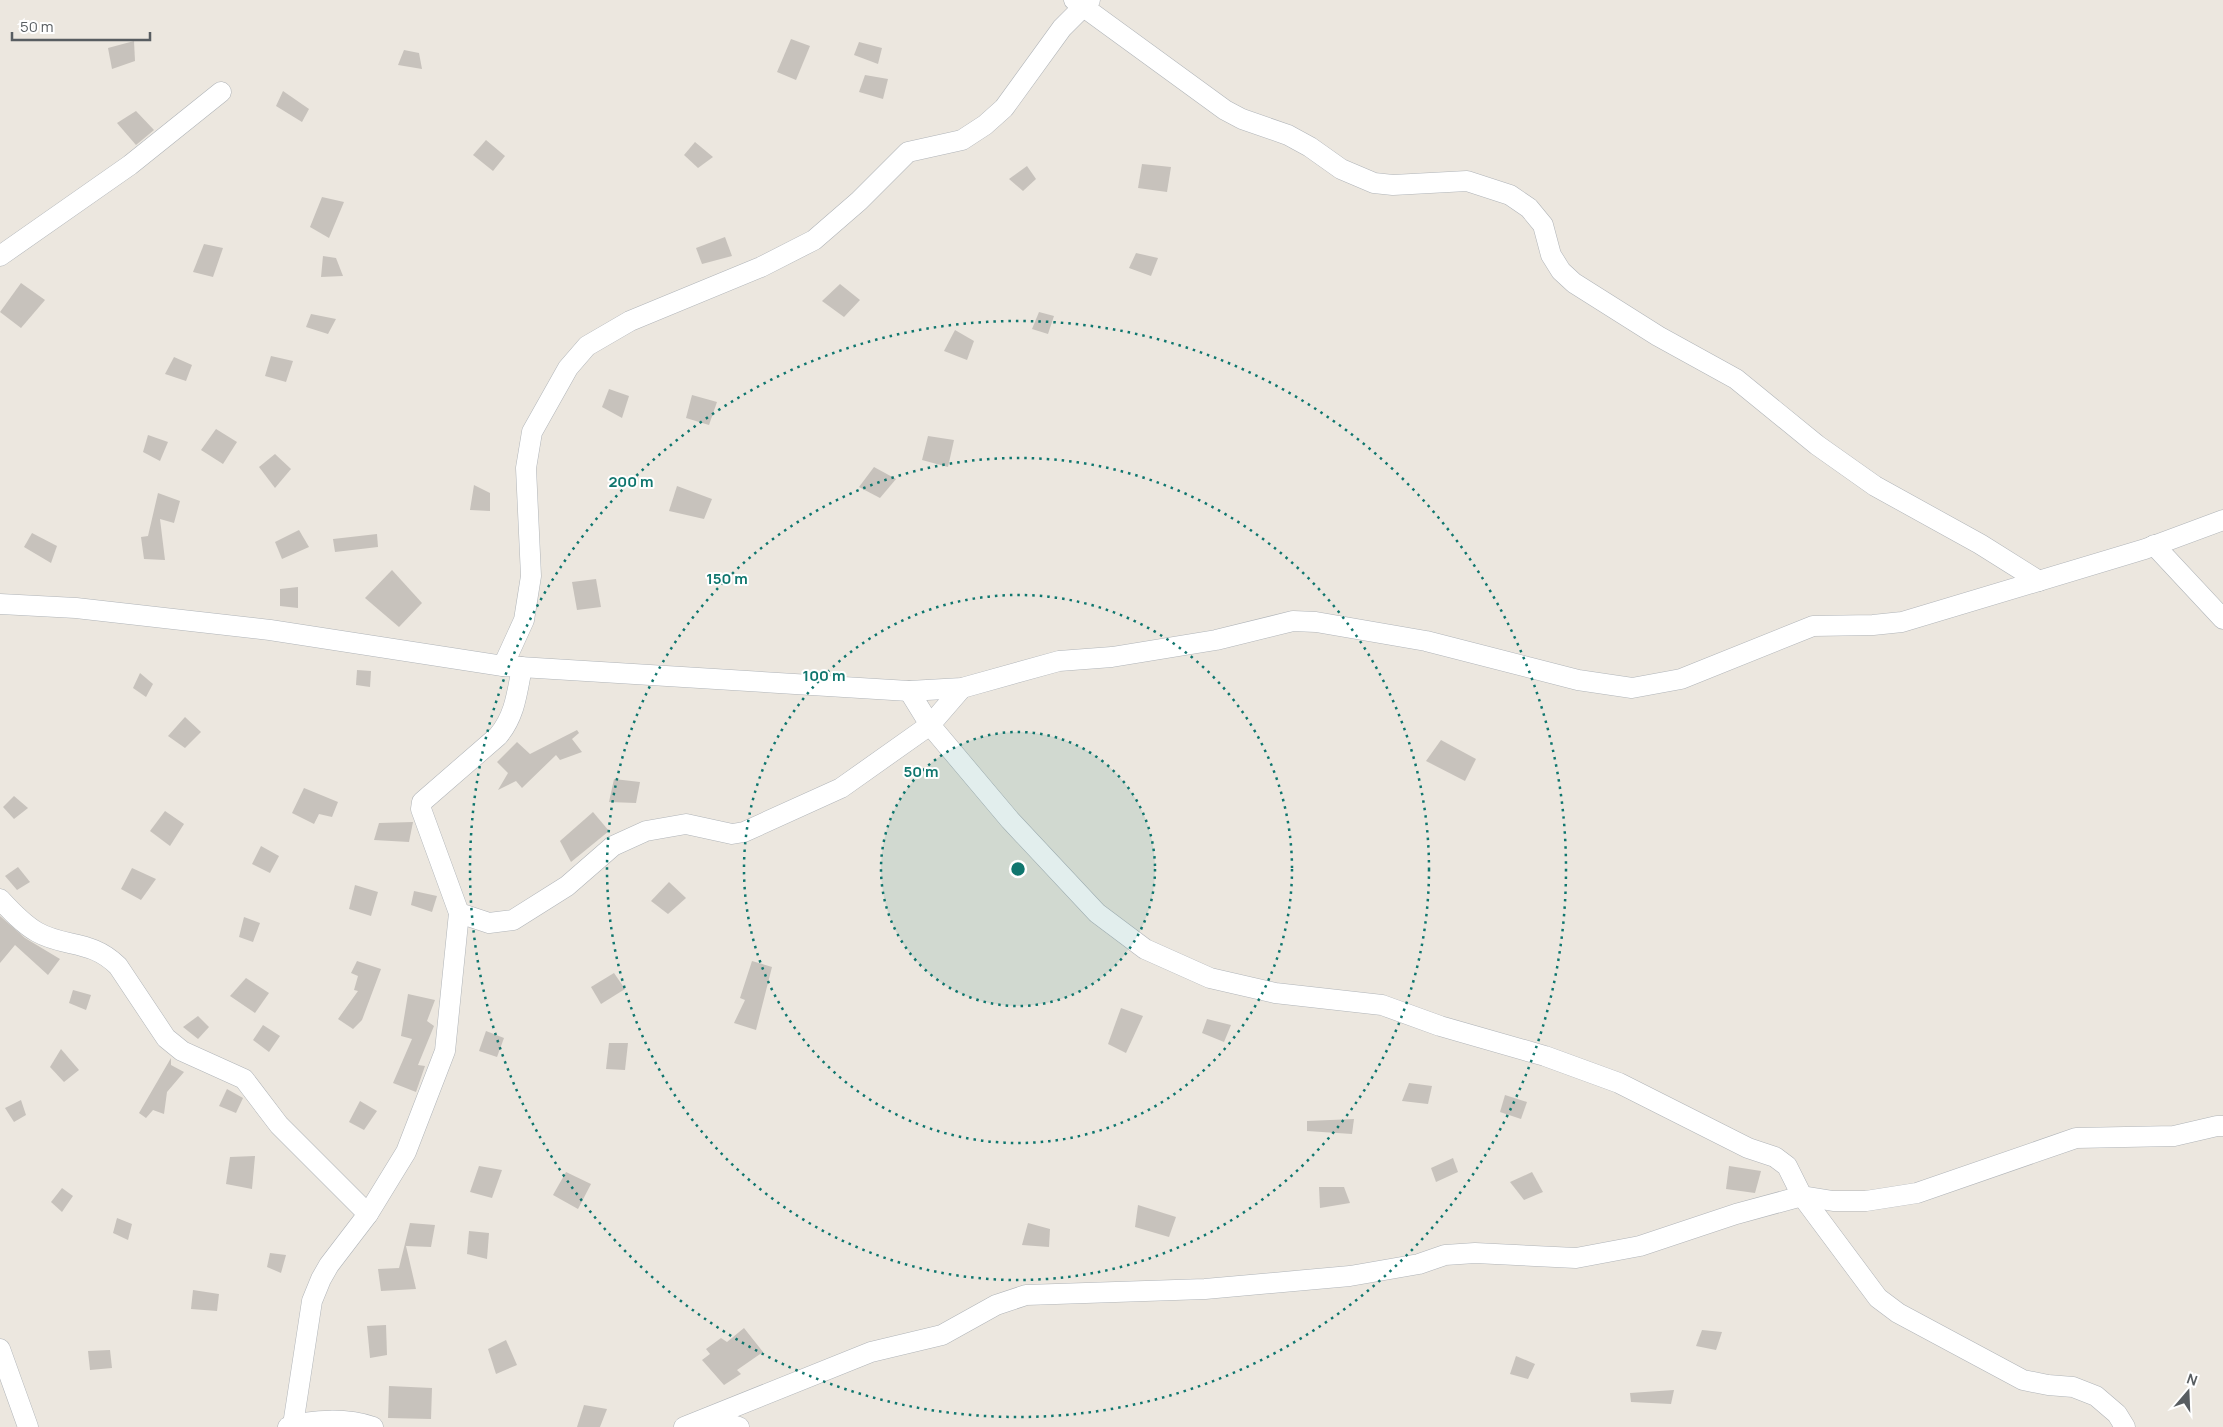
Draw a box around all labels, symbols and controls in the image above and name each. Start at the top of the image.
scale bar [12,10,150,42]
text: 50 m [20,16,54,37]
text: 200 m [608,471,654,492]
text: 150 m [706,568,748,589]
text: 100 m [803,665,845,686]
text: 50 m [903,761,939,782]
centre of rings [1009,860,1027,878]
north arrow [2163,1367,2213,1417]
text: N [2185,1369,2200,1390]

